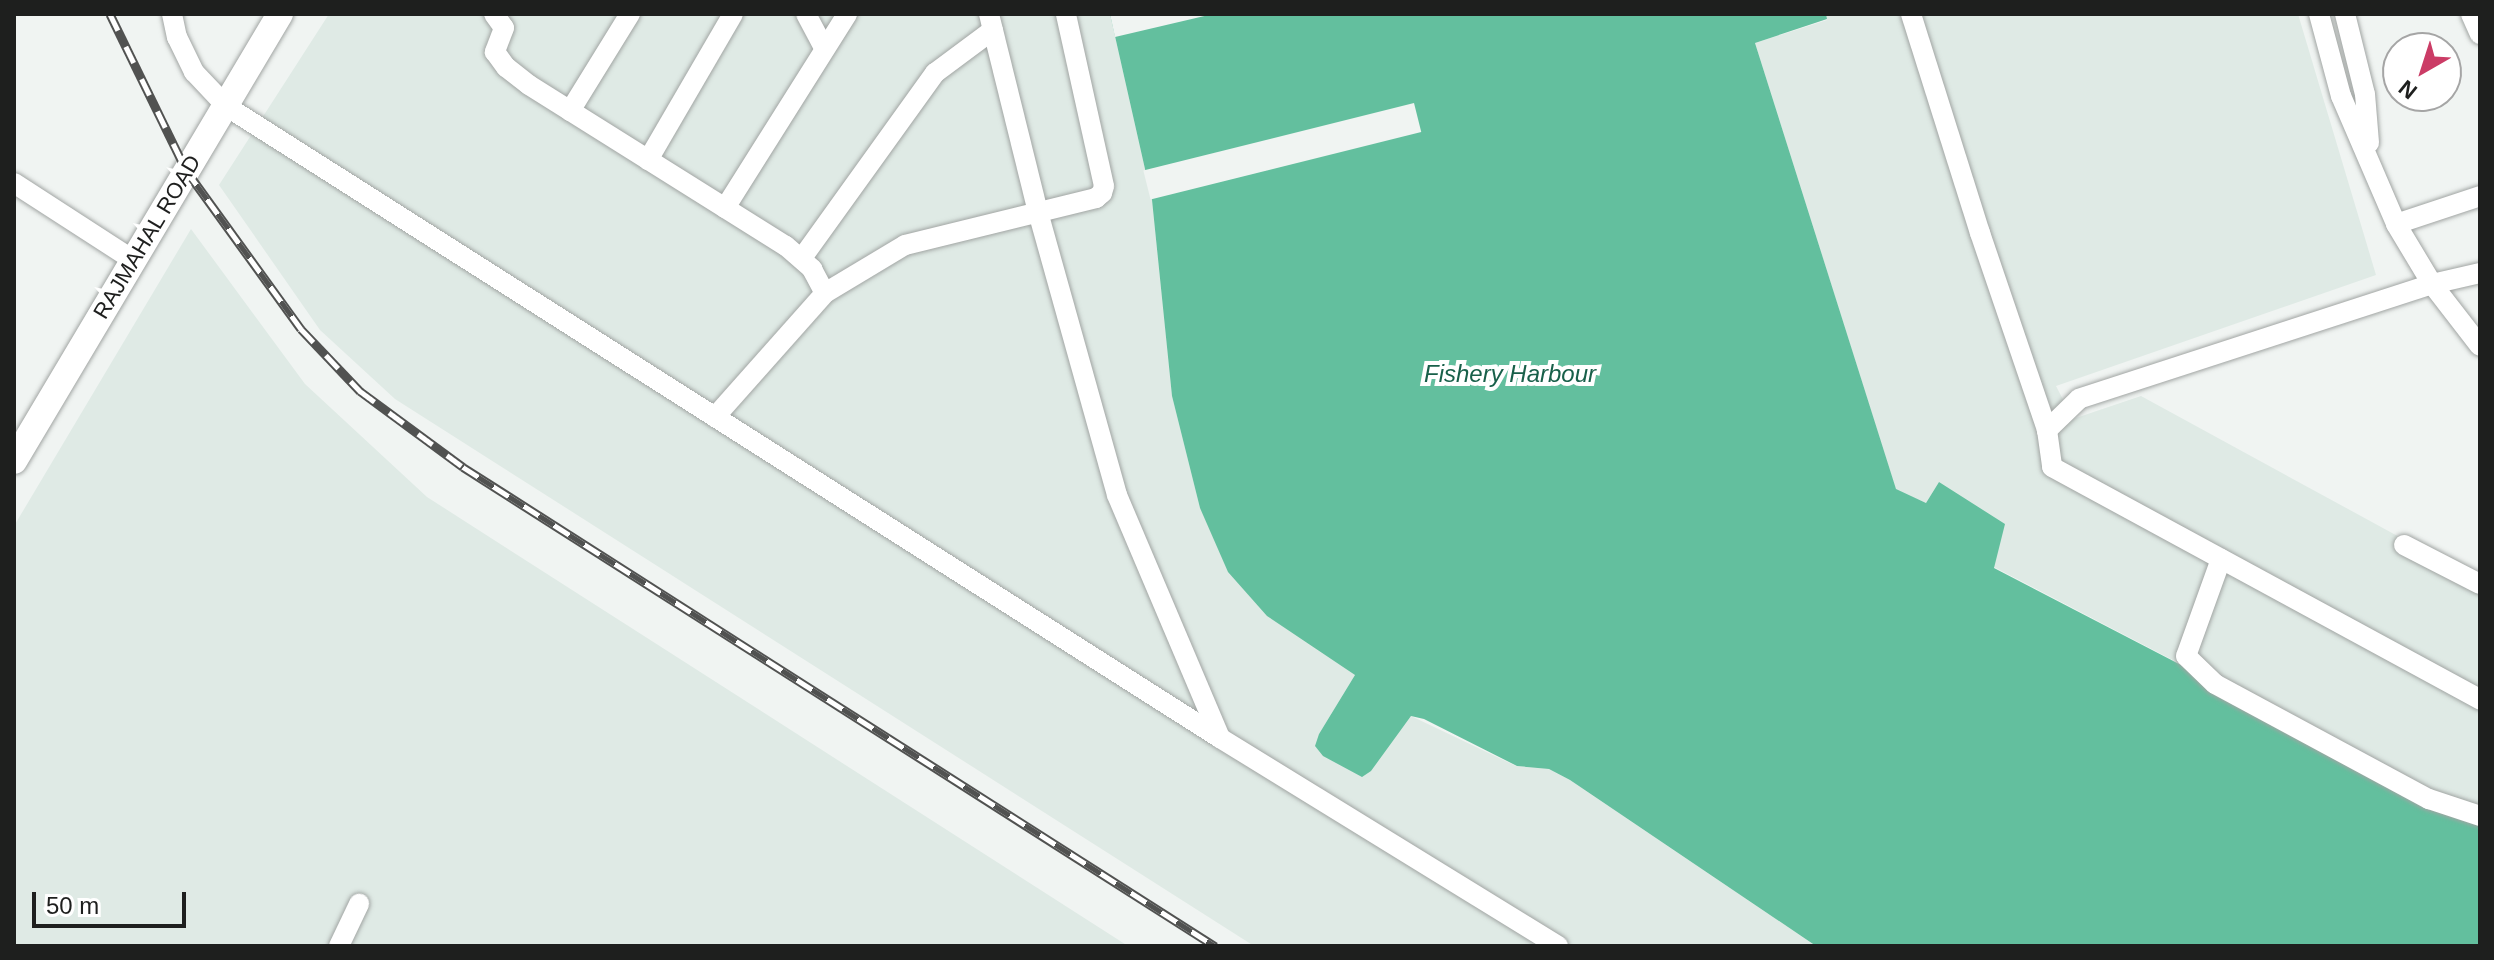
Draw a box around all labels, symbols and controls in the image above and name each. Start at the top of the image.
north arrow [2382,32,2462,112]
text: N [2394,75,2422,104]
street label: RAJMAHAL ROAD [88,150,206,324]
water label: Fishery Harbour [1424,360,1596,388]
scale bar [36,876,190,926]
text: 50 m [46,892,99,919]

